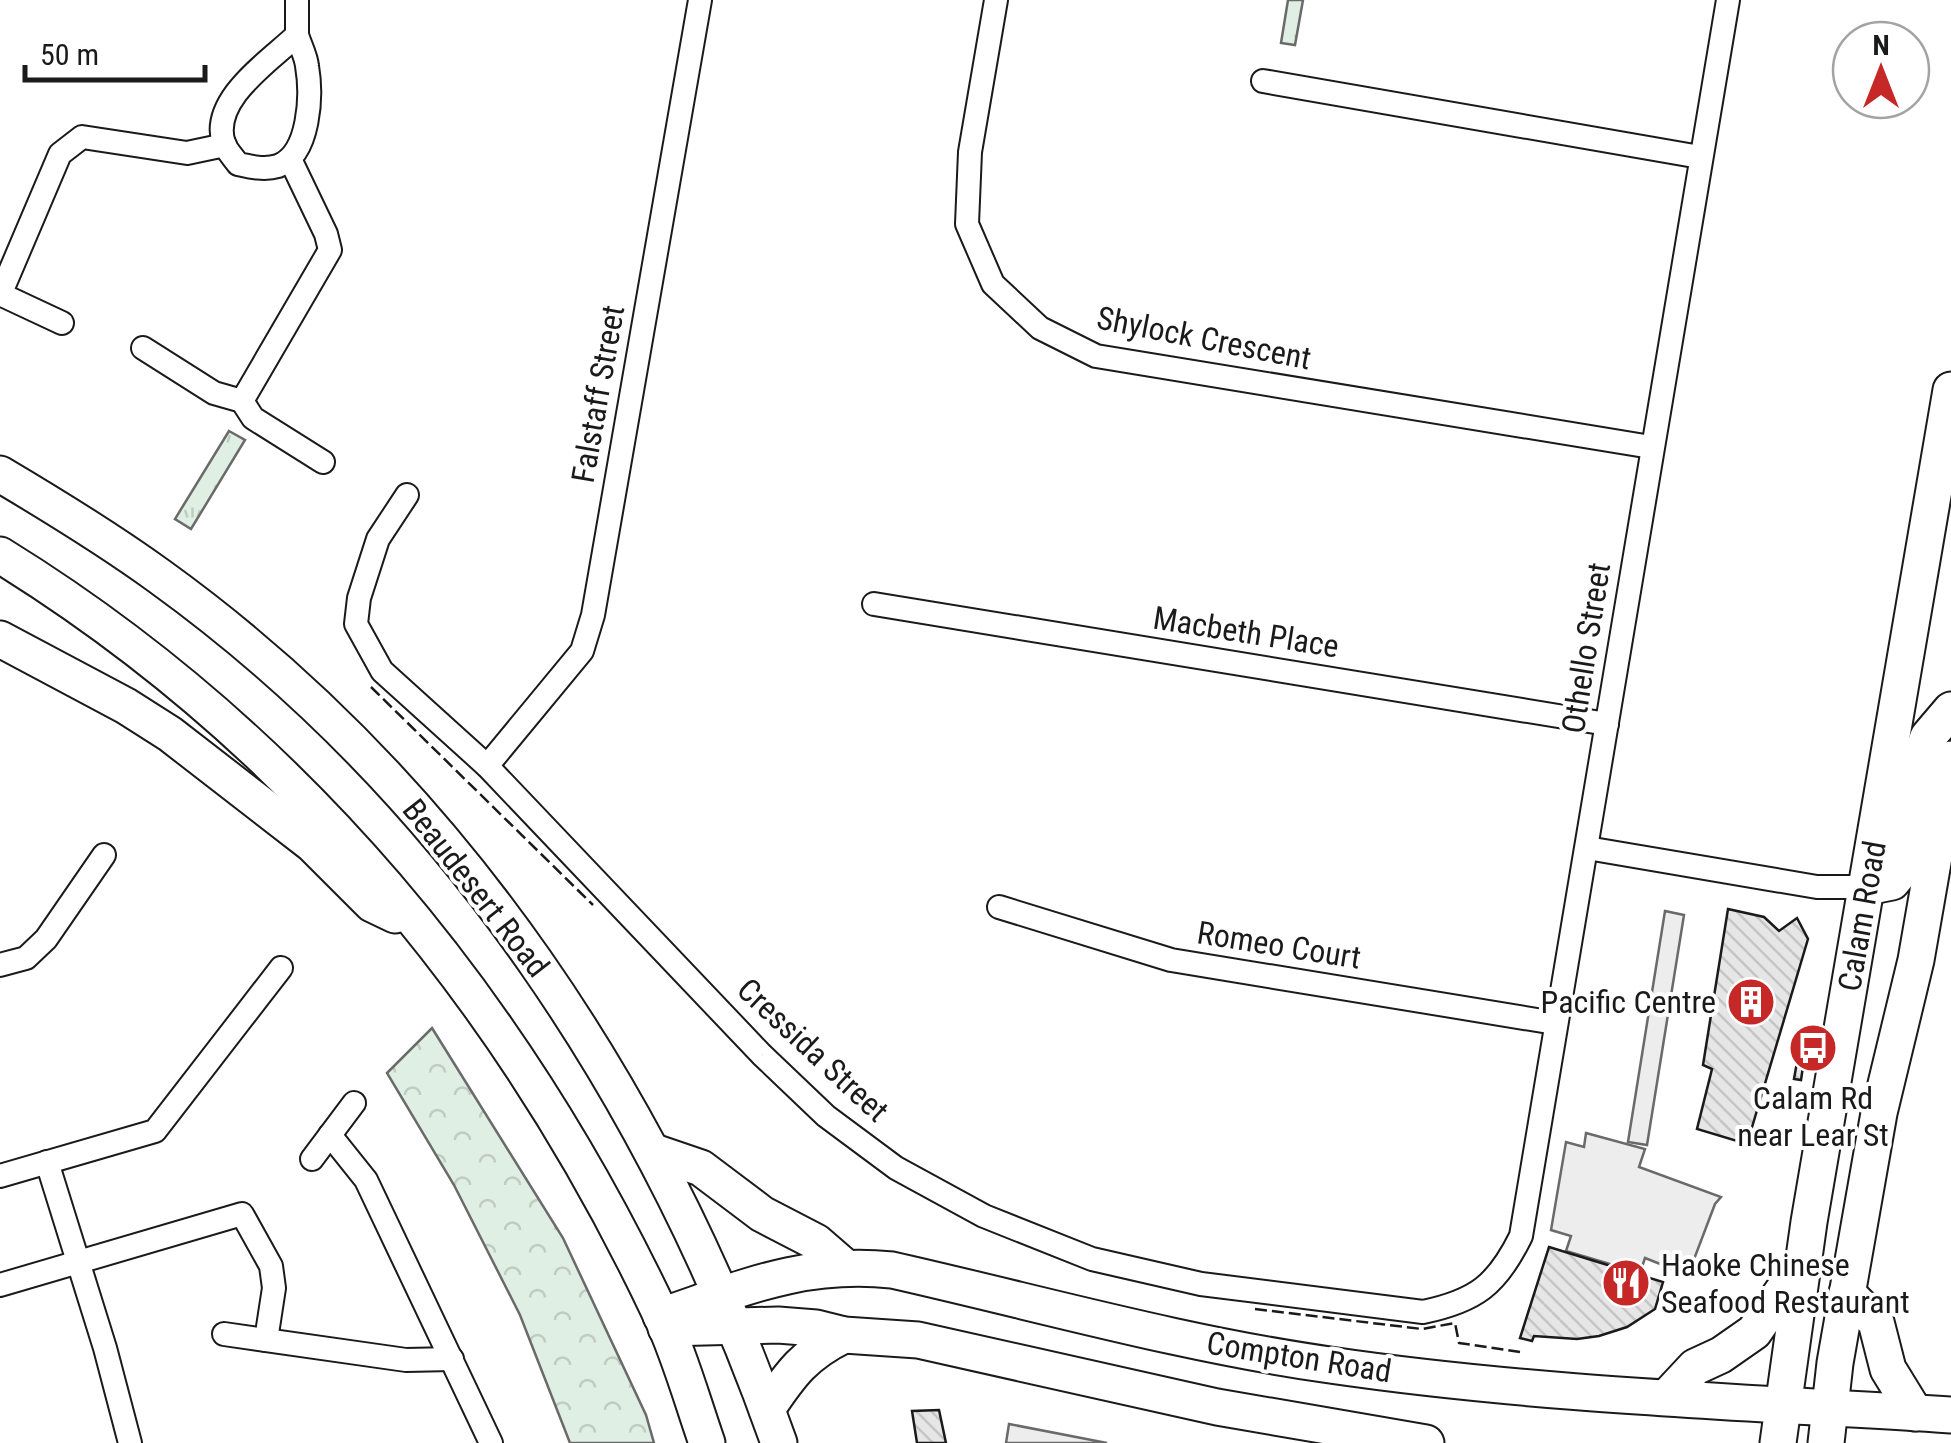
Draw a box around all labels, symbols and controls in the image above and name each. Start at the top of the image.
scale bar [25,20,205,82]
north arrow [1831,20,1931,120]
text: N [1872,29,1890,62]
text: 50 m [40,37,99,72]
street label: Shylock Crescent [1094,299,1314,377]
street label: Falstaff Street [564,302,632,486]
street label: Othello Street [1554,560,1618,736]
street label: Macbeth Place [1150,599,1342,665]
street label: Beaudesert Road [395,791,557,985]
street label: Calam Road [1830,838,1894,994]
street label: Romeo Court [1194,913,1364,977]
street label: Cressida Street [730,970,896,1130]
building icon: Pacific Centre [1725,976,1777,1028]
place label: Pacific Centre [1541,983,1716,1021]
bus stop icon: Calam Rd near Lear St [1787,1022,1839,1074]
place label: Calam Rd near Lear St [1737,1079,1889,1154]
place label: Haoke Chinese Seafood Restaurant [1661,1246,1910,1321]
restaurant icon: Haoke Chinese Seafood Restaurant [1600,1257,1652,1309]
street label: Compton Road [1204,1324,1394,1390]

